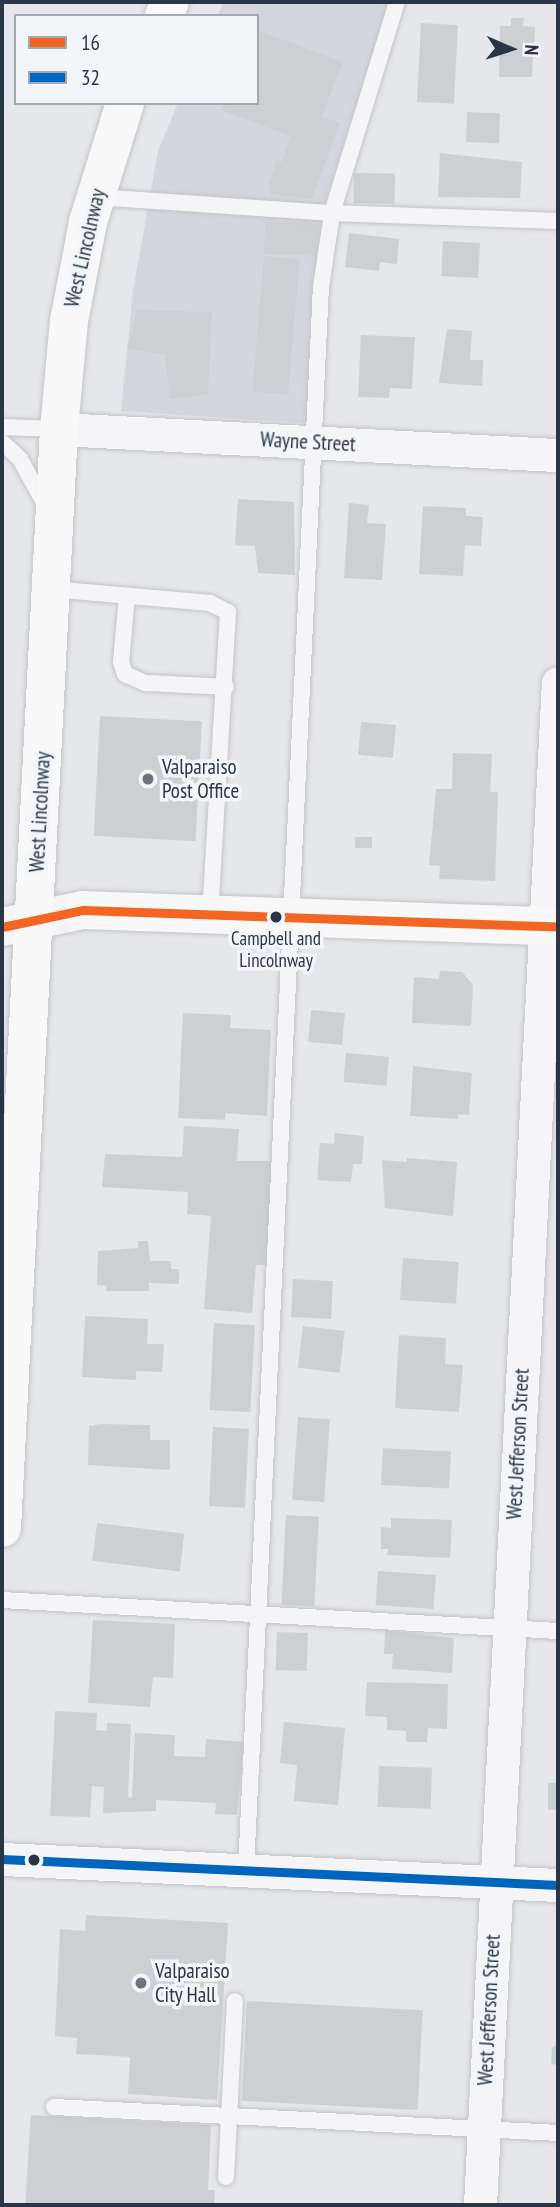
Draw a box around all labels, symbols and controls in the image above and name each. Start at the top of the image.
legend [14,14,259,105]
north arrow [476,14,546,84]
text: 16 [81,29,100,56]
text: N [520,44,544,56]
text: 32 [81,64,100,91]
street label: West Lincolnway [59,186,111,310]
street label: Wayne Street [260,427,356,457]
street label: West Lincolnway [24,751,56,873]
place label: Valparaiso Post Office [162,754,239,804]
marker: Valparaiso Post Office [140,771,156,787]
marker: Campbell and Lincolnway [269,910,283,924]
place label: Campbell and Lincolnway [231,928,321,972]
street label: West Jefferson Street [501,1368,535,1520]
unlabelled marker [27,1853,41,1867]
street label: West Jefferson Street [472,1934,506,2086]
place label: Valparaiso City Hall [155,1958,230,2008]
marker: Valparaiso City Hall [133,1975,149,1991]

